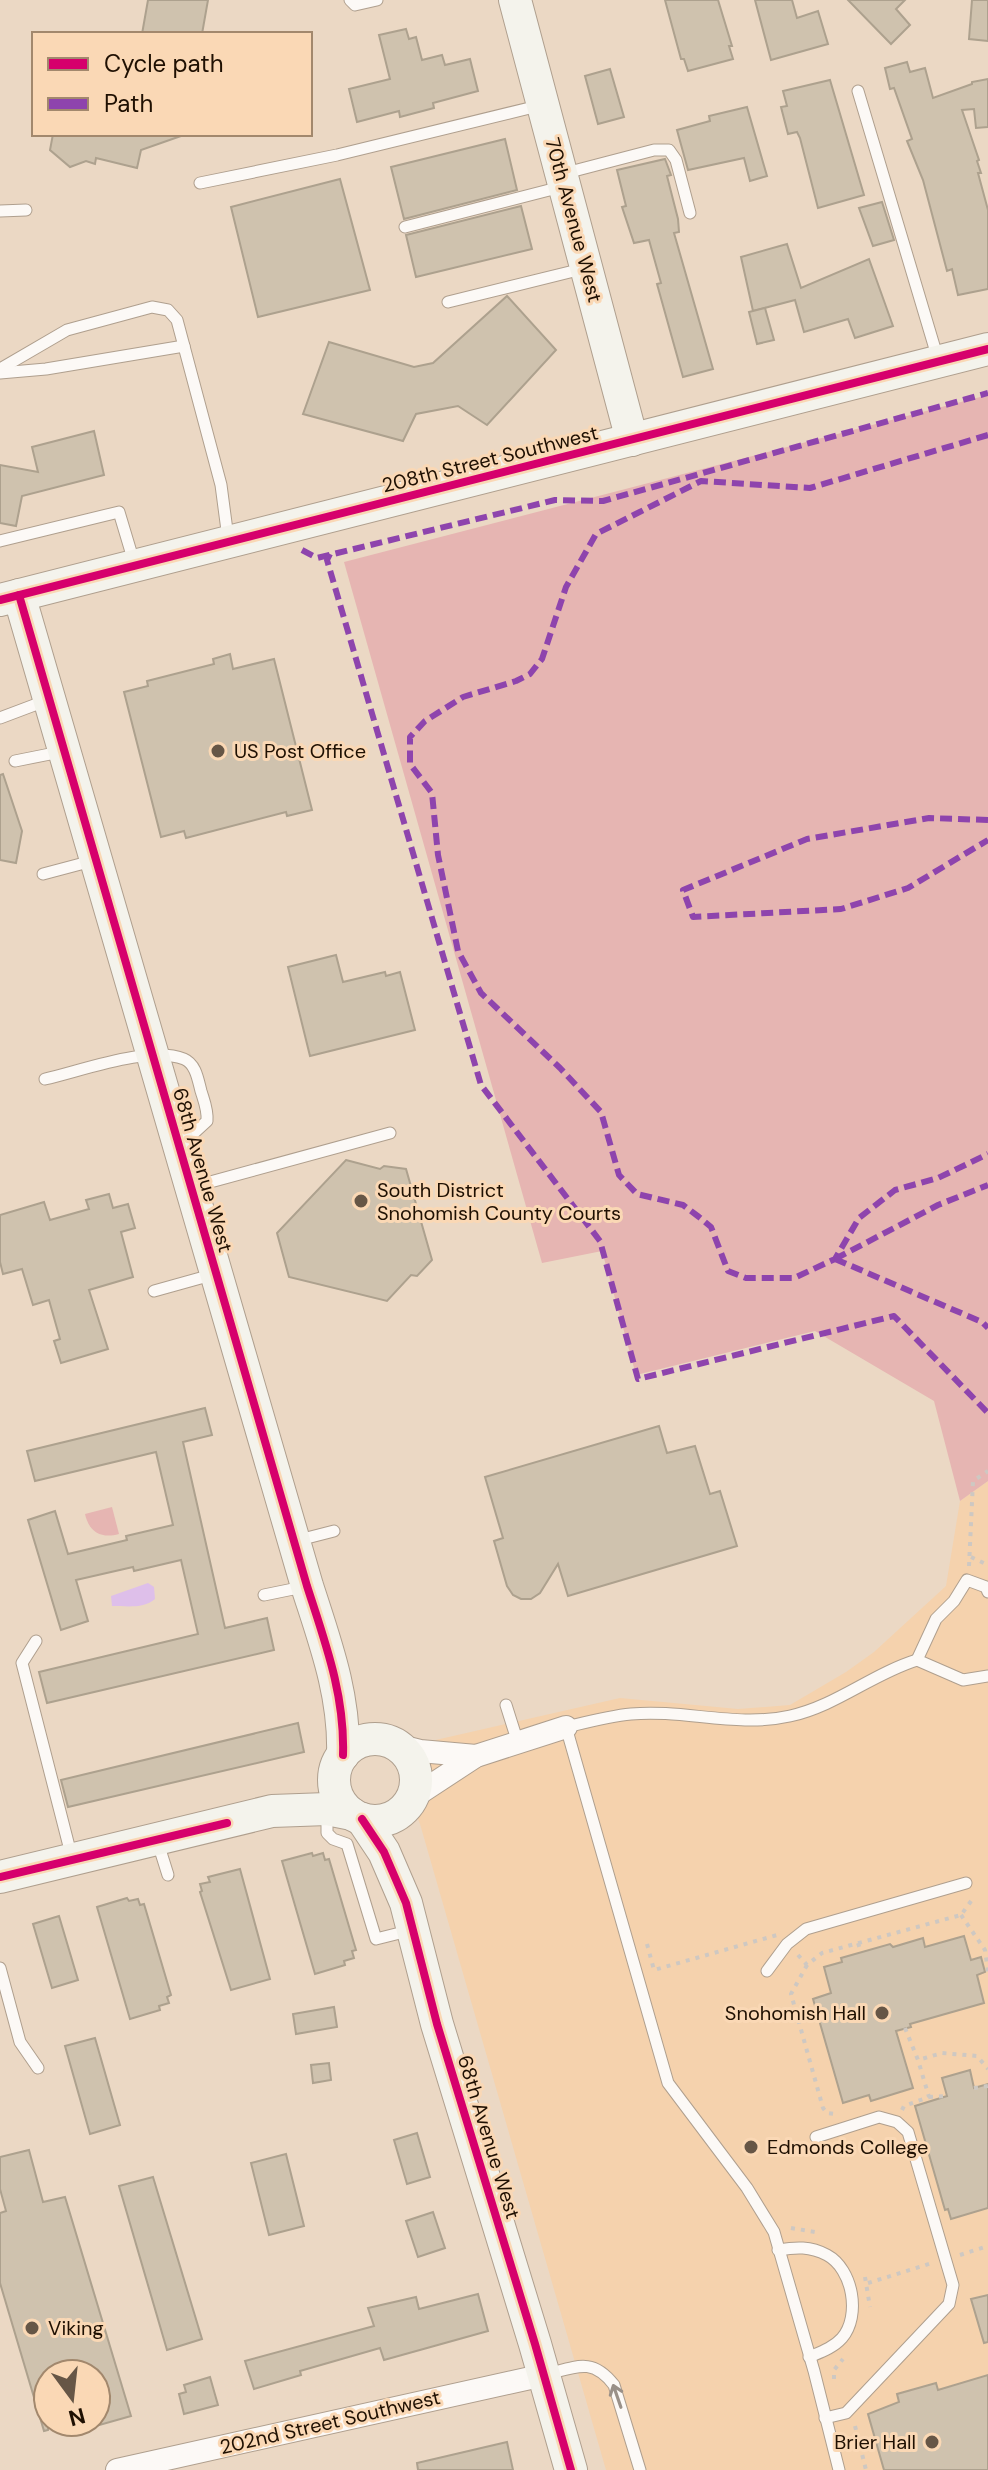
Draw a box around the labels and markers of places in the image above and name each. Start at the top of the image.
place label: US Post Office [234,738,366,764]
marker: US Post Office [209,742,227,760]
place label: South District Snohomish County Courts [377,1177,621,1226]
marker: South District Snohomish County Courts [352,1192,370,1210]
place label: Snohomish Hall [725,2000,866,2026]
marker: Snohomish Hall [873,2004,891,2022]
place label: Edmonds College [767,2134,928,2160]
marker: Edmonds College [742,2138,760,2156]
place label: Viking [48,2315,104,2341]
marker: Viking [23,2319,41,2337]
place label: Brier Hall [834,2429,916,2455]
marker: Brier Hall [923,2433,941,2451]

